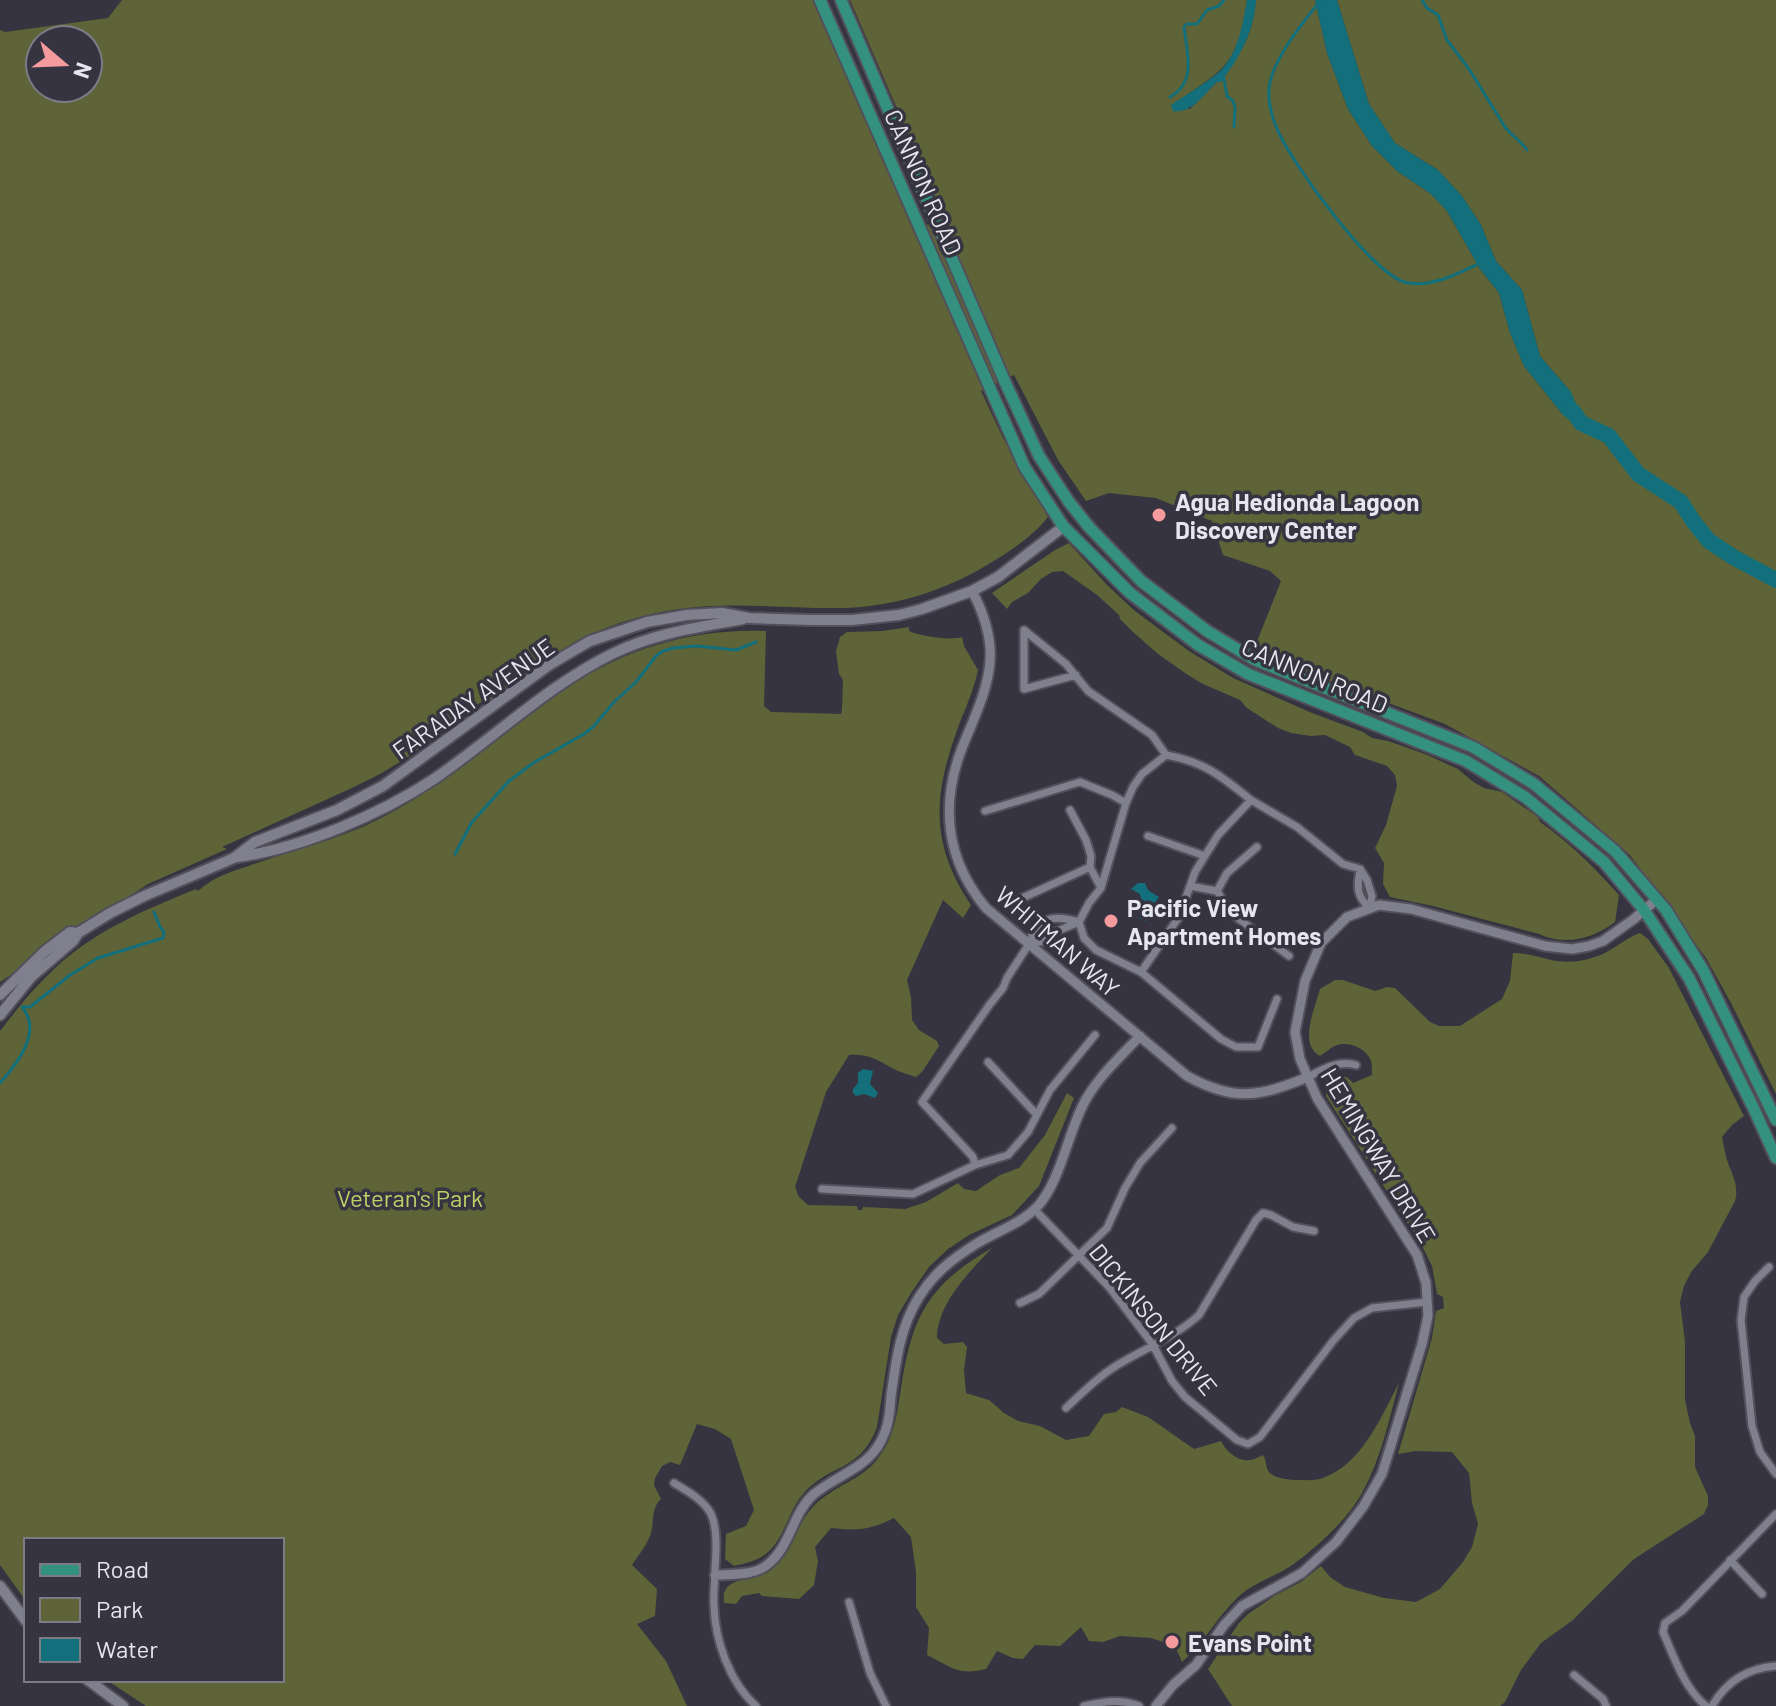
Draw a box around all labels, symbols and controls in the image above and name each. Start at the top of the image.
north arrow [24,24,104,104]
text: N [69,60,99,82]
street label: CANNON ROAD [879,105,969,259]
place label: Agua Hedionda Lagoon Discovery Center [1175,487,1419,544]
marker: Agua Hedionda Lagoon Discovery Center [1150,506,1168,524]
street label: FARADAY AVENUE [387,631,559,765]
street label: CANNON ROAD [1237,631,1393,719]
street label: WHITMAN WAY [990,879,1126,1003]
place label: Pacific View Apartment Homes [1127,893,1321,950]
marker: Pacific View Apartment Homes [1102,912,1120,930]
street label: HEMINGWAY DRIVE [1315,1062,1443,1248]
park label: Veteran's Park [337,1183,483,1212]
street label: DICKINSON DRIVE [1084,1237,1224,1401]
legend [24,1538,284,1682]
text: Road [96,1554,149,1583]
text: Park [96,1594,143,1623]
place label: Evans Point [1188,1628,1312,1657]
marker: Evans Point [1163,1633,1181,1651]
text: Water [96,1634,158,1663]

